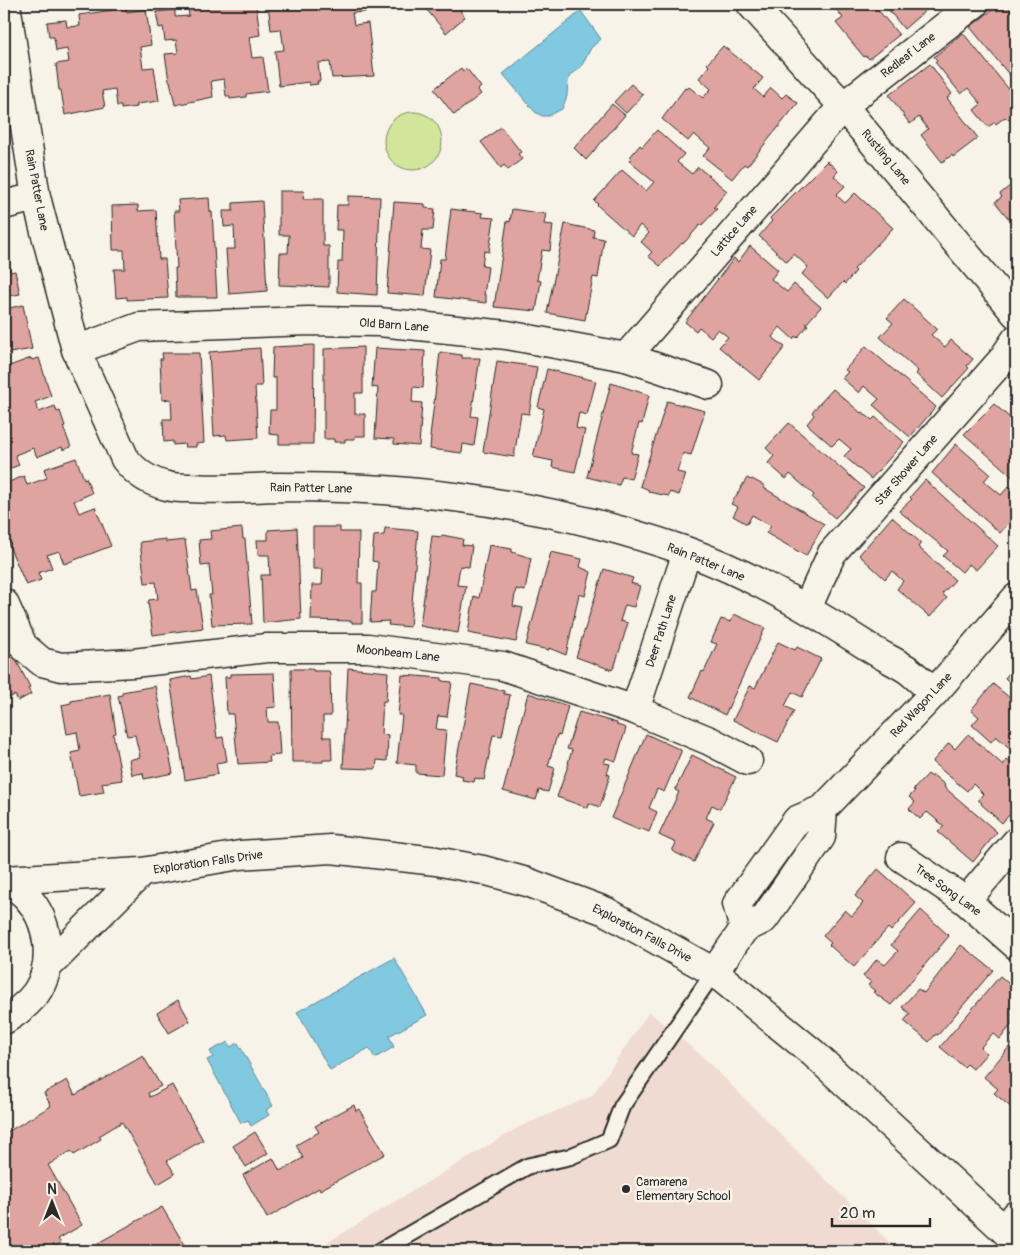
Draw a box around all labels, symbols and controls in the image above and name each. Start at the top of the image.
street label: Redleaf Lane [878,29,939,81]
street label: Rustling Lane [858,126,913,188]
street label: Rain Patter Lane [21,148,52,232]
street label: Lattice Lane [708,203,761,260]
street label: Old Barn Lane [359,316,429,335]
street label: Star Shower Lane [872,432,941,509]
street label: Rain Patter Lane [270,480,352,497]
street label: Rain Patter Lane [665,540,747,585]
street label: Deer Path Lane [643,593,680,669]
street label: Moonbeam Lane [356,642,440,665]
street label: Red Wagon Lane [887,670,955,741]
street label: Exploration Falls Drive [152,847,264,878]
street label: Tree Song Lane [912,861,984,920]
street label: Exploration Falls Drive [590,901,694,966]
place label: Camarena Elementary School [636,1175,731,1204]
north arrow [28,1178,78,1228]
text: N [47,1181,57,1198]
marker: Camarena Elementary School [620,1183,632,1195]
scale bar [832,1195,930,1227]
text: 20 m [840,1204,875,1223]

